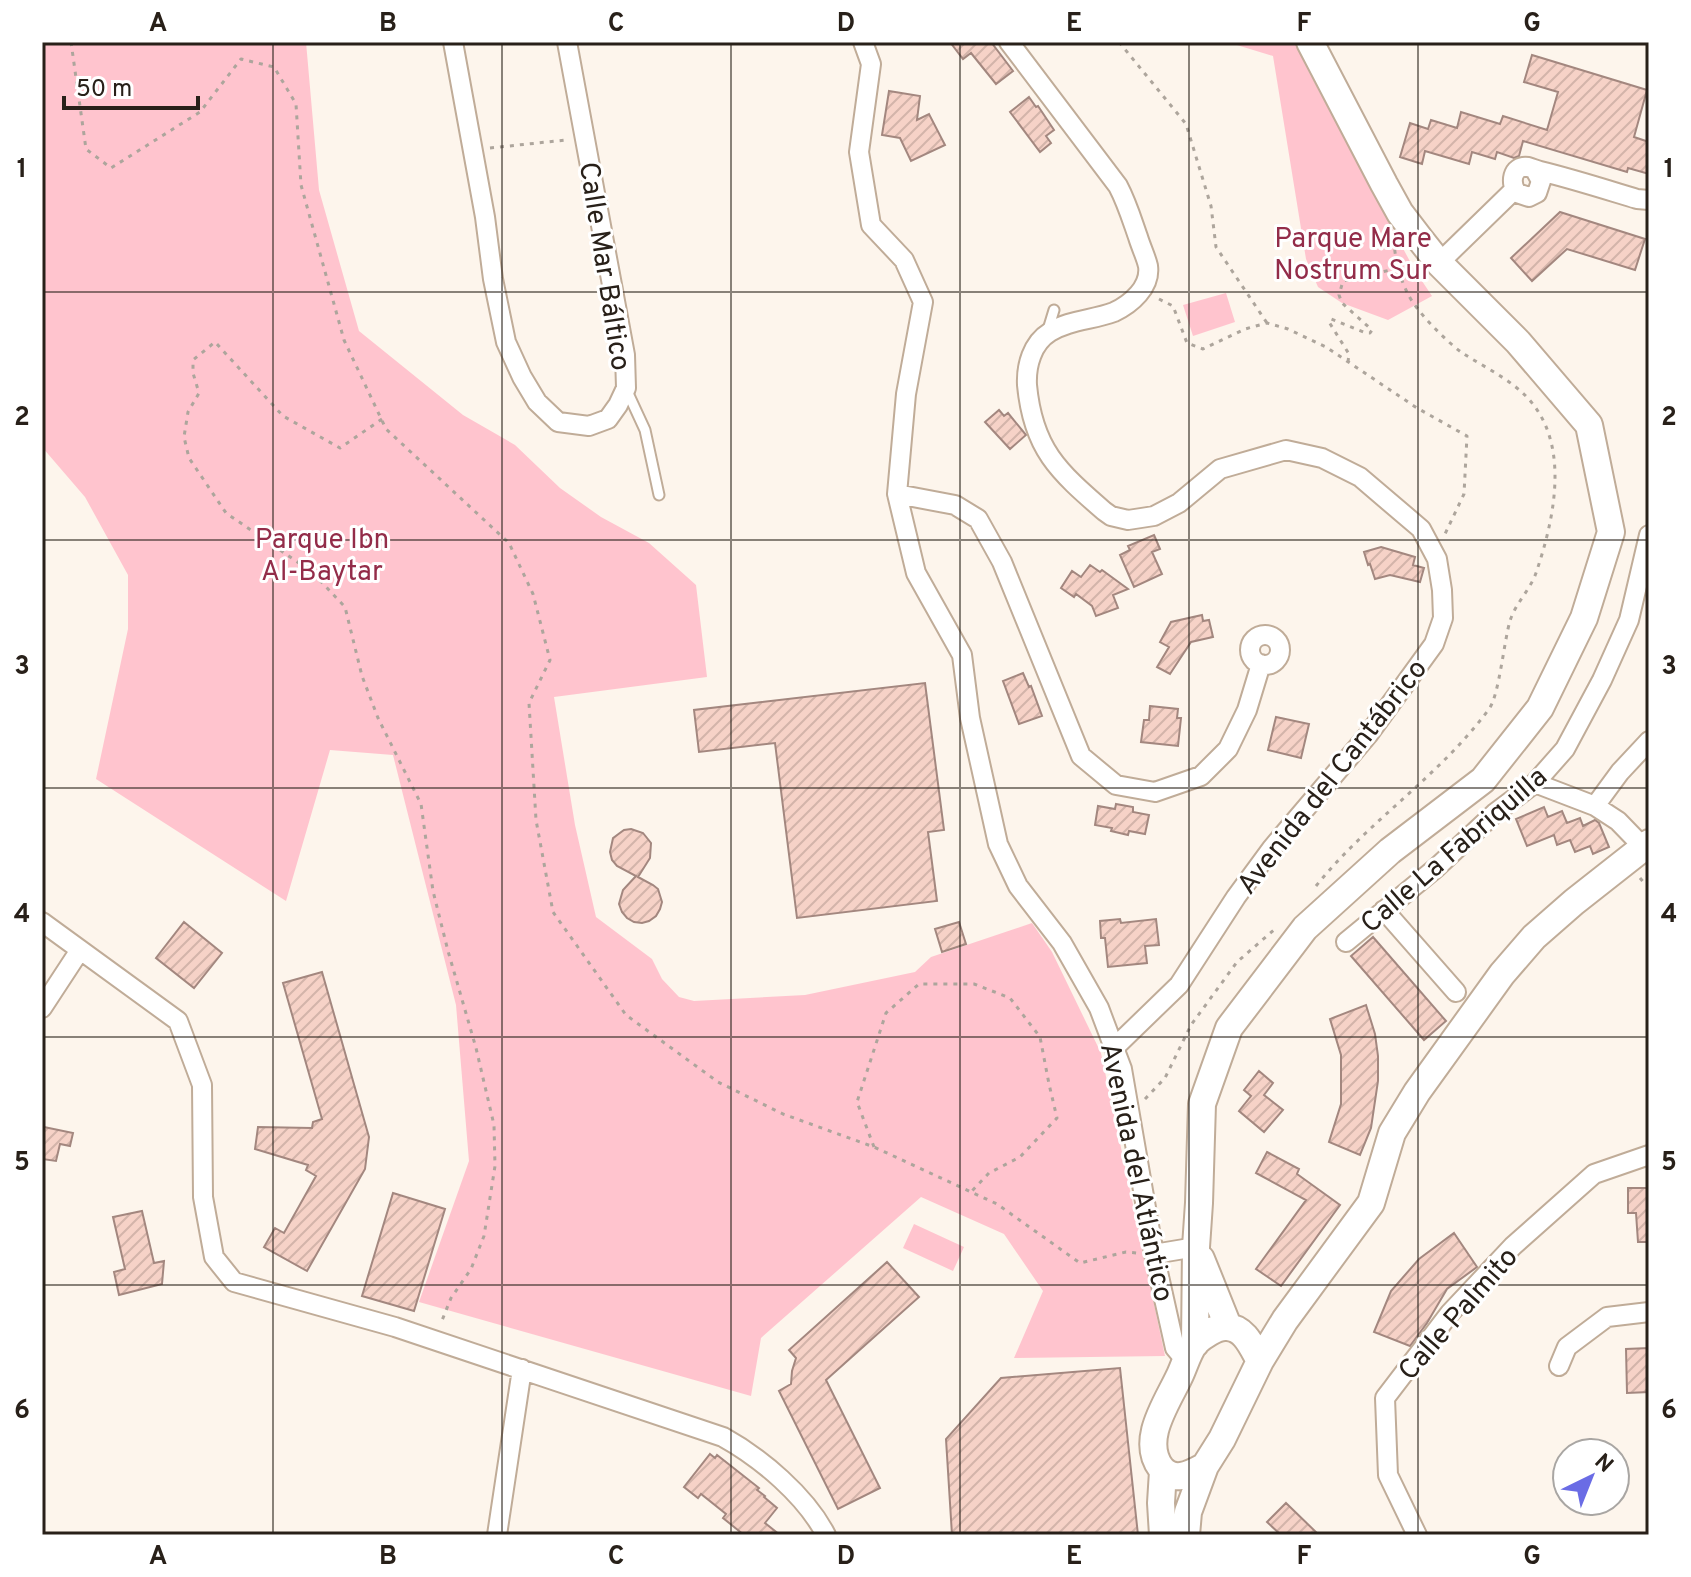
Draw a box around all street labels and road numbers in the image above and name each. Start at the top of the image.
street label: Calle Mar Báltico [569,160,637,373]
street label: Avenida del Cantábrico [1230,653,1437,903]
street label: Calle La Fabriquilla [1354,760,1556,942]
street label: Avenida del Atlántico [1090,1040,1180,1305]
street label: Calle Palmito [1392,1241,1527,1389]

